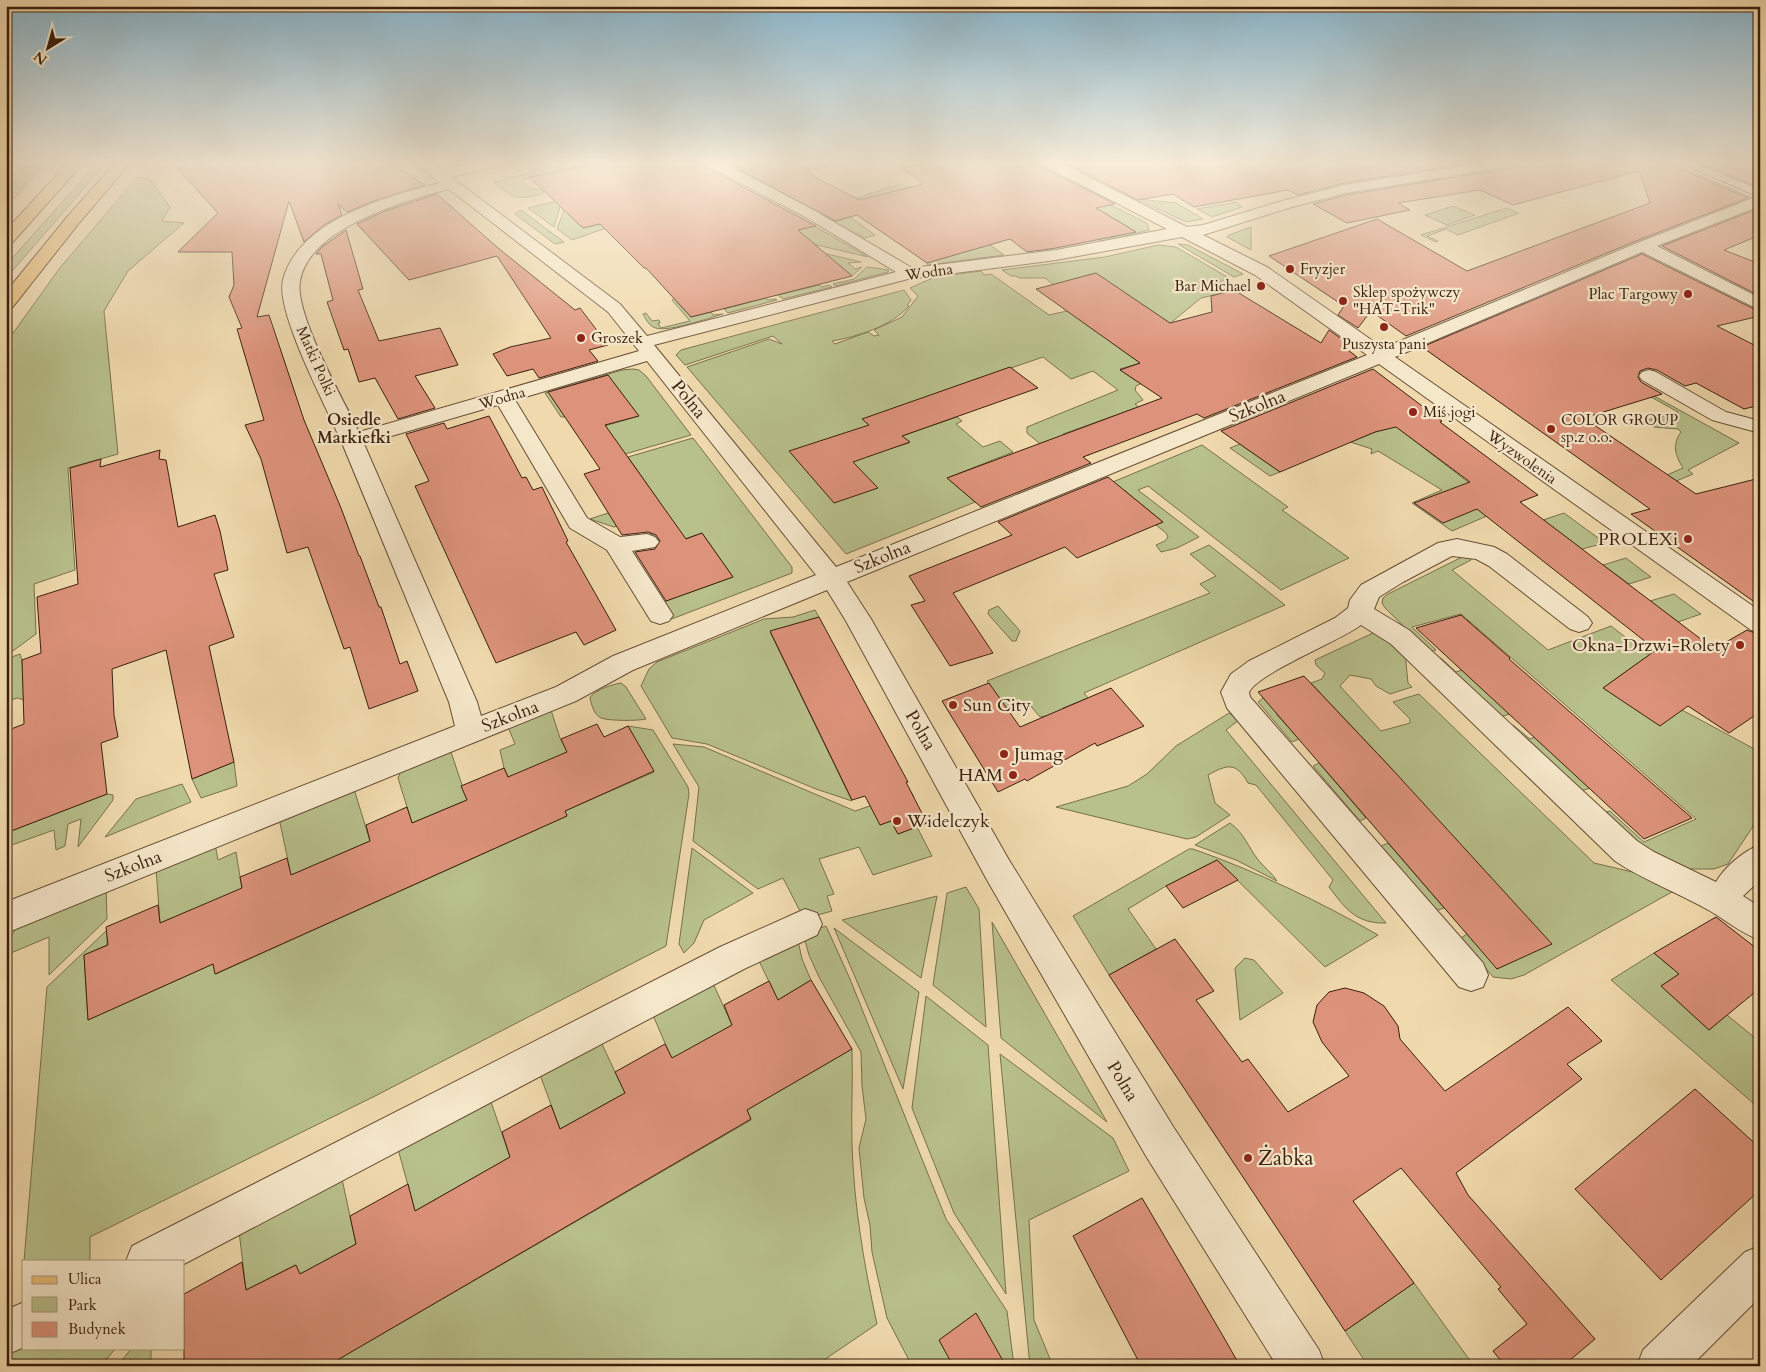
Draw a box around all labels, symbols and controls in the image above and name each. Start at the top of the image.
north arrow [22,22,72,72]
text: N [30,47,51,69]
street label: Wodna [903,259,955,285]
place label: Fryzjer [1300,259,1346,279]
marker: Fryzjer [1284,263,1296,275]
place label: Bar Michael [1174,276,1251,296]
marker: Bar Michael [1255,280,1267,292]
place label: Sklep spożywczy "HAT-Trik" [1353,282,1460,319]
place label: Plac Targowy [1589,284,1678,304]
marker: Plac Targowy [1682,288,1694,300]
marker: Sklep spożywczy "HAT-Trik" [1337,295,1349,307]
marker: Puszysta pani [1378,321,1390,333]
street label: Matki Polki [292,323,340,399]
place label: Groszek [591,328,643,348]
marker: Groszek [575,332,587,344]
place label: Puszysta pani [1342,334,1426,354]
street label: Polna [665,375,712,424]
street label: Wodna [475,382,528,414]
street label: Szkolna [1225,384,1289,429]
place label: Miś jogi [1423,402,1475,422]
marker: Miś jogi [1407,406,1419,418]
district label: Osiedle Markiefki [317,409,391,449]
place label: COLOR GROUP sp.z o.o. [1561,410,1678,447]
marker: COLOR GROUP sp.z o.o. [1545,423,1557,435]
street label: Wyzwolenia [1482,425,1561,489]
place label: PROLEXi [1598,527,1678,552]
marker: PROLEXi [1682,533,1694,545]
street label: Szkolna [850,535,914,580]
place label: Okna-Drzwi-Rolety [1572,633,1730,658]
marker: Okna-Drzwi-Rolety [1734,639,1746,651]
place label: Sun City [963,693,1031,718]
street label: Szkolna [478,694,542,739]
marker: Sun City [947,699,959,711]
street label: Polna [899,705,942,755]
place label: Jumag [1011,742,1064,767]
marker: Jumag [998,748,1010,760]
place label: HAM [958,763,1003,788]
marker: HAM [1007,769,1019,781]
place label: Widelczyk [906,809,990,834]
marker: Widelczyk [891,815,903,827]
street label: Szkolna [101,844,165,889]
street label: Polna [1101,1056,1144,1106]
place label: Żabka [1258,1144,1314,1173]
marker: Żabka [1242,1152,1254,1164]
legend [22,1260,185,1350]
text: Ulica [68,1269,102,1289]
text: Park [68,1295,97,1315]
text: Budynek [68,1319,126,1339]

